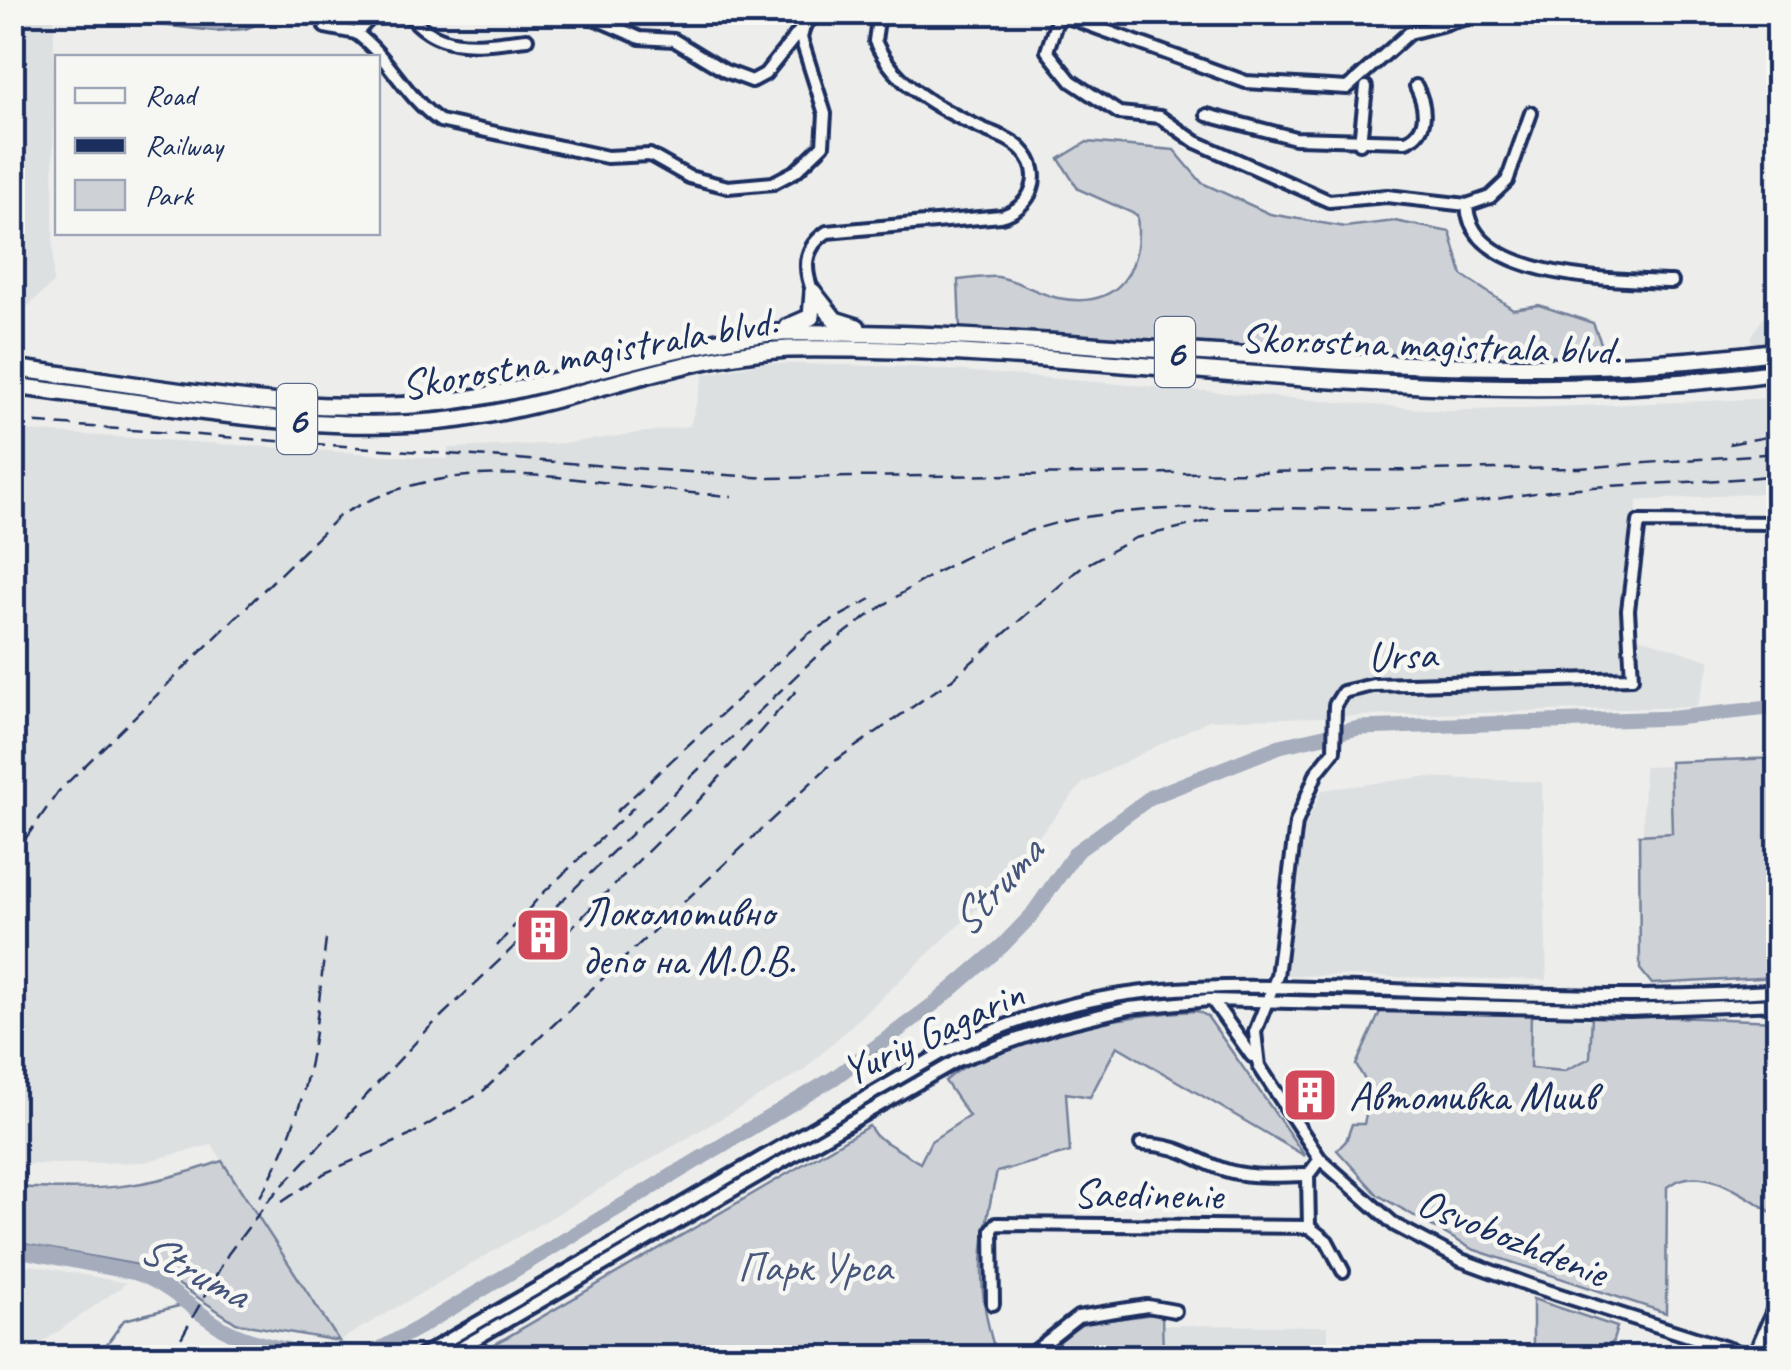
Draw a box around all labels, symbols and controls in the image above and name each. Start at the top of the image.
legend [55,55,380,235]
text: Road [145,76,199,114]
text: Railway [145,126,225,164]
text: Park [145,176,195,214]
street label: Skorostna magistrala blvd. [397,294,782,413]
street label: Skorostna magistrala blvd. [1240,311,1623,378]
road number: 6 [1155,317,1195,387]
road number: 6 [277,384,317,454]
street label: Ursa [1367,627,1440,684]
water label: Struma [937,823,1058,948]
place label: Локомотивно депо на М.О.В. [582,886,796,987]
building icon: Локомотивно депо на М.О.В. [513,905,573,965]
street label: Yuriy Gagarin [833,967,1033,1098]
building icon: Автомивка Миив [1280,1065,1340,1125]
place label: Автомивка Миив [1349,1070,1604,1123]
street label: Saedinenie [1073,1167,1225,1222]
street label: Osvobozhdenie [1410,1175,1617,1300]
water label: Struma [131,1219,261,1323]
park label: Парк Урса [738,1241,895,1294]

